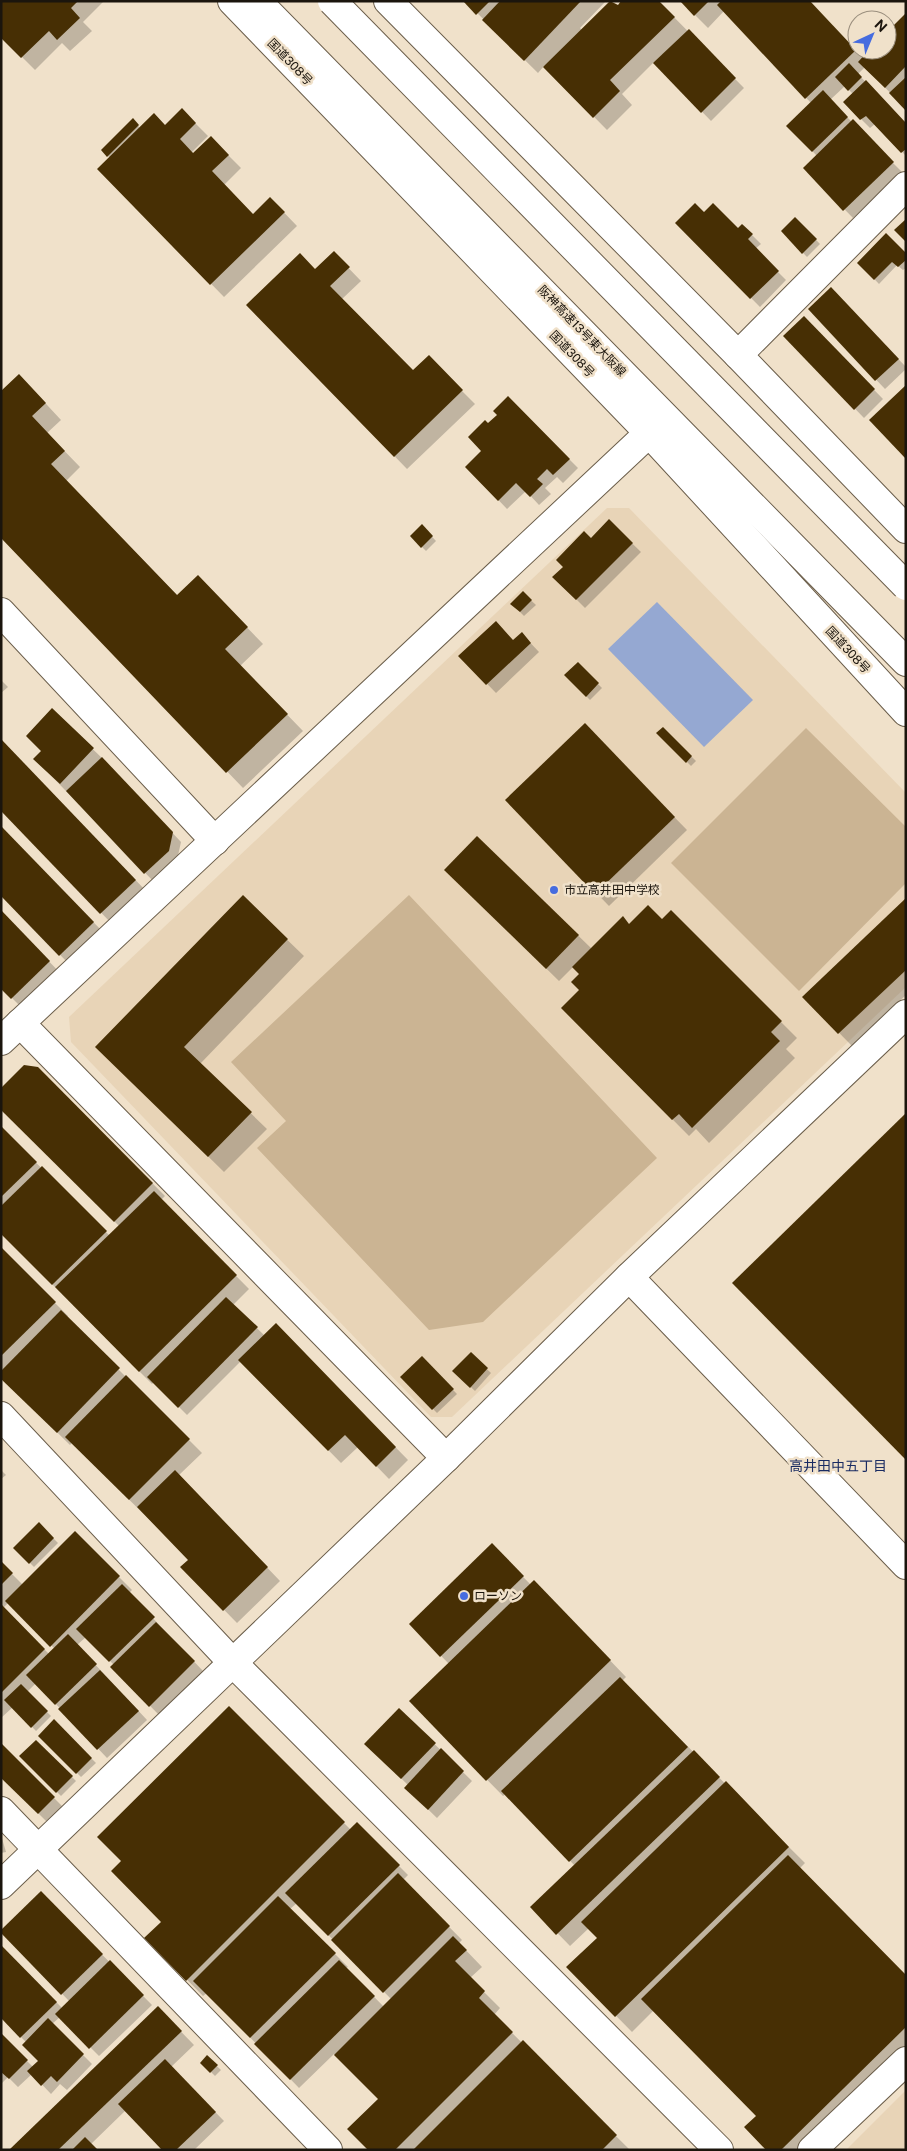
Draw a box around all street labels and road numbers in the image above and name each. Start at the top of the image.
street label: 国道308号 [265,36,315,88]
street label: 阪神高速13号東大阪線 [535,283,629,379]
street label: 国道308号 [547,328,597,380]
street label: 国道308号 [823,624,873,676]

